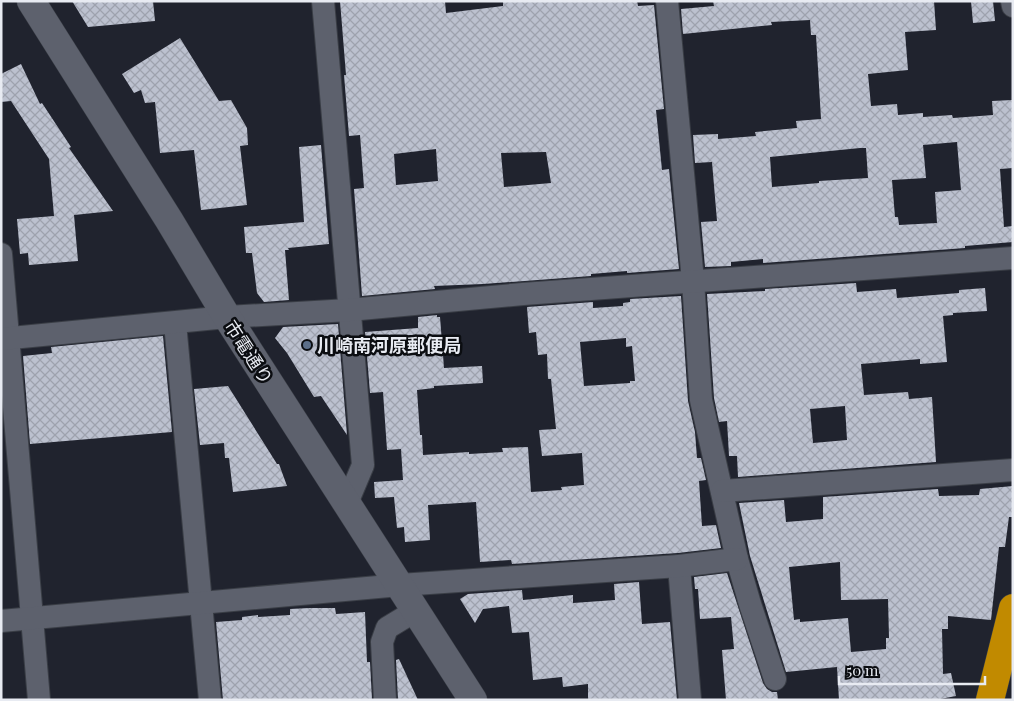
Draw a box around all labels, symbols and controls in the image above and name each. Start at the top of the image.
street label: 市電通り [219,315,279,389]
place label: 川崎南河原郵便局 [317,333,461,357]
marker: 川崎南河原郵便局 [301,339,313,351]
scale bar [839,654,985,686]
text: 50 m [846,660,879,680]

